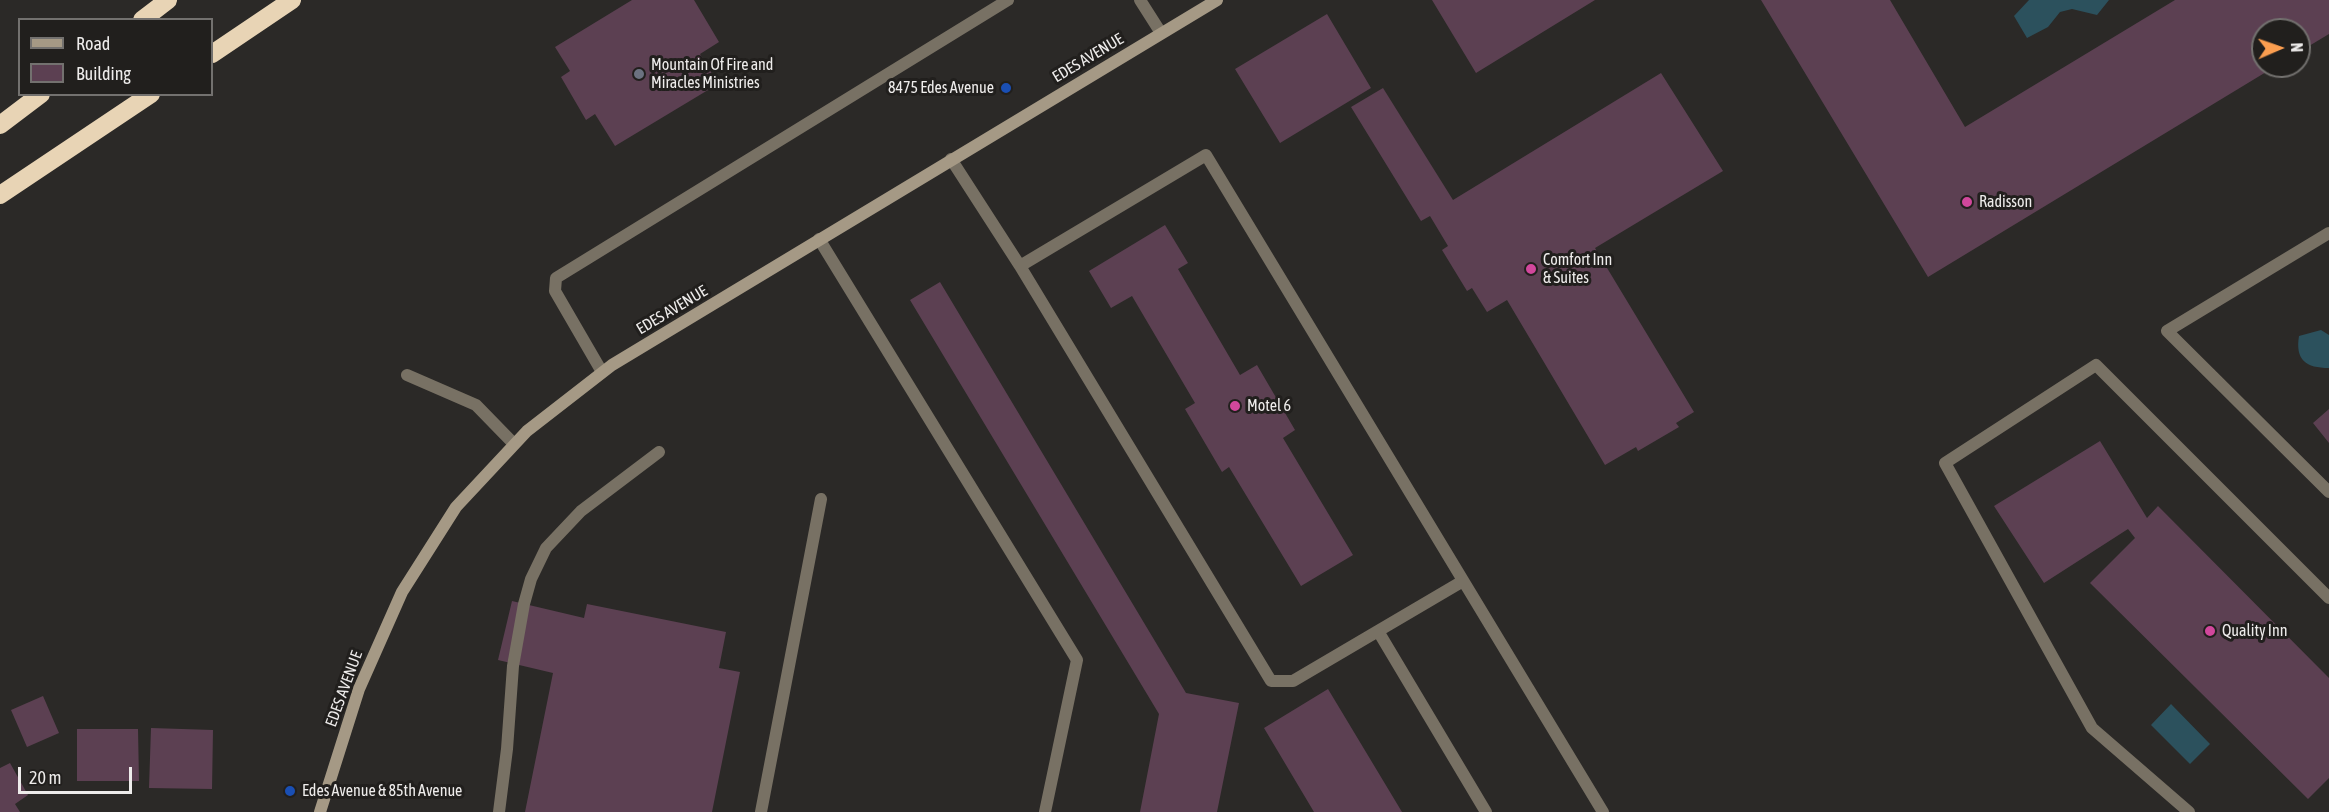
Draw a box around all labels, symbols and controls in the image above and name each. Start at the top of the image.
legend [18,18,213,96]
north arrow [2251,18,2311,78]
street label: EDES AVENUE [1049,29,1127,87]
text: Road [76,33,110,54]
text: N [2288,42,2306,52]
place label: Mountain Of Fire and Miracles Ministries [651,55,773,93]
text: Building [76,63,131,84]
marker: Mountain Of Fire and Miracles Ministries [632,67,646,81]
place label: 8475 Edes Avenue [888,78,994,98]
marker: 8475 Edes Avenue [999,81,1013,95]
place label: Radisson [1979,192,2032,212]
marker: Radisson [1960,195,1974,209]
place label: Comfort Inn & Suites [1543,250,1612,288]
marker: Comfort Inn & Suites [1524,262,1538,276]
street label: EDES AVENUE [633,281,711,339]
place label: Motel 6 [1247,396,1291,416]
marker: Motel 6 [1228,399,1242,413]
place label: Quality Inn [2222,621,2287,641]
marker: Quality Inn [2203,624,2217,638]
street label: EDES AVENUE [321,648,367,730]
scale bar [21,755,135,793]
text: 20 m [29,767,61,788]
place label: Edes Avenue & 85th Avenue [302,781,462,801]
marker: Edes Avenue & 85th Avenue [283,784,297,798]

